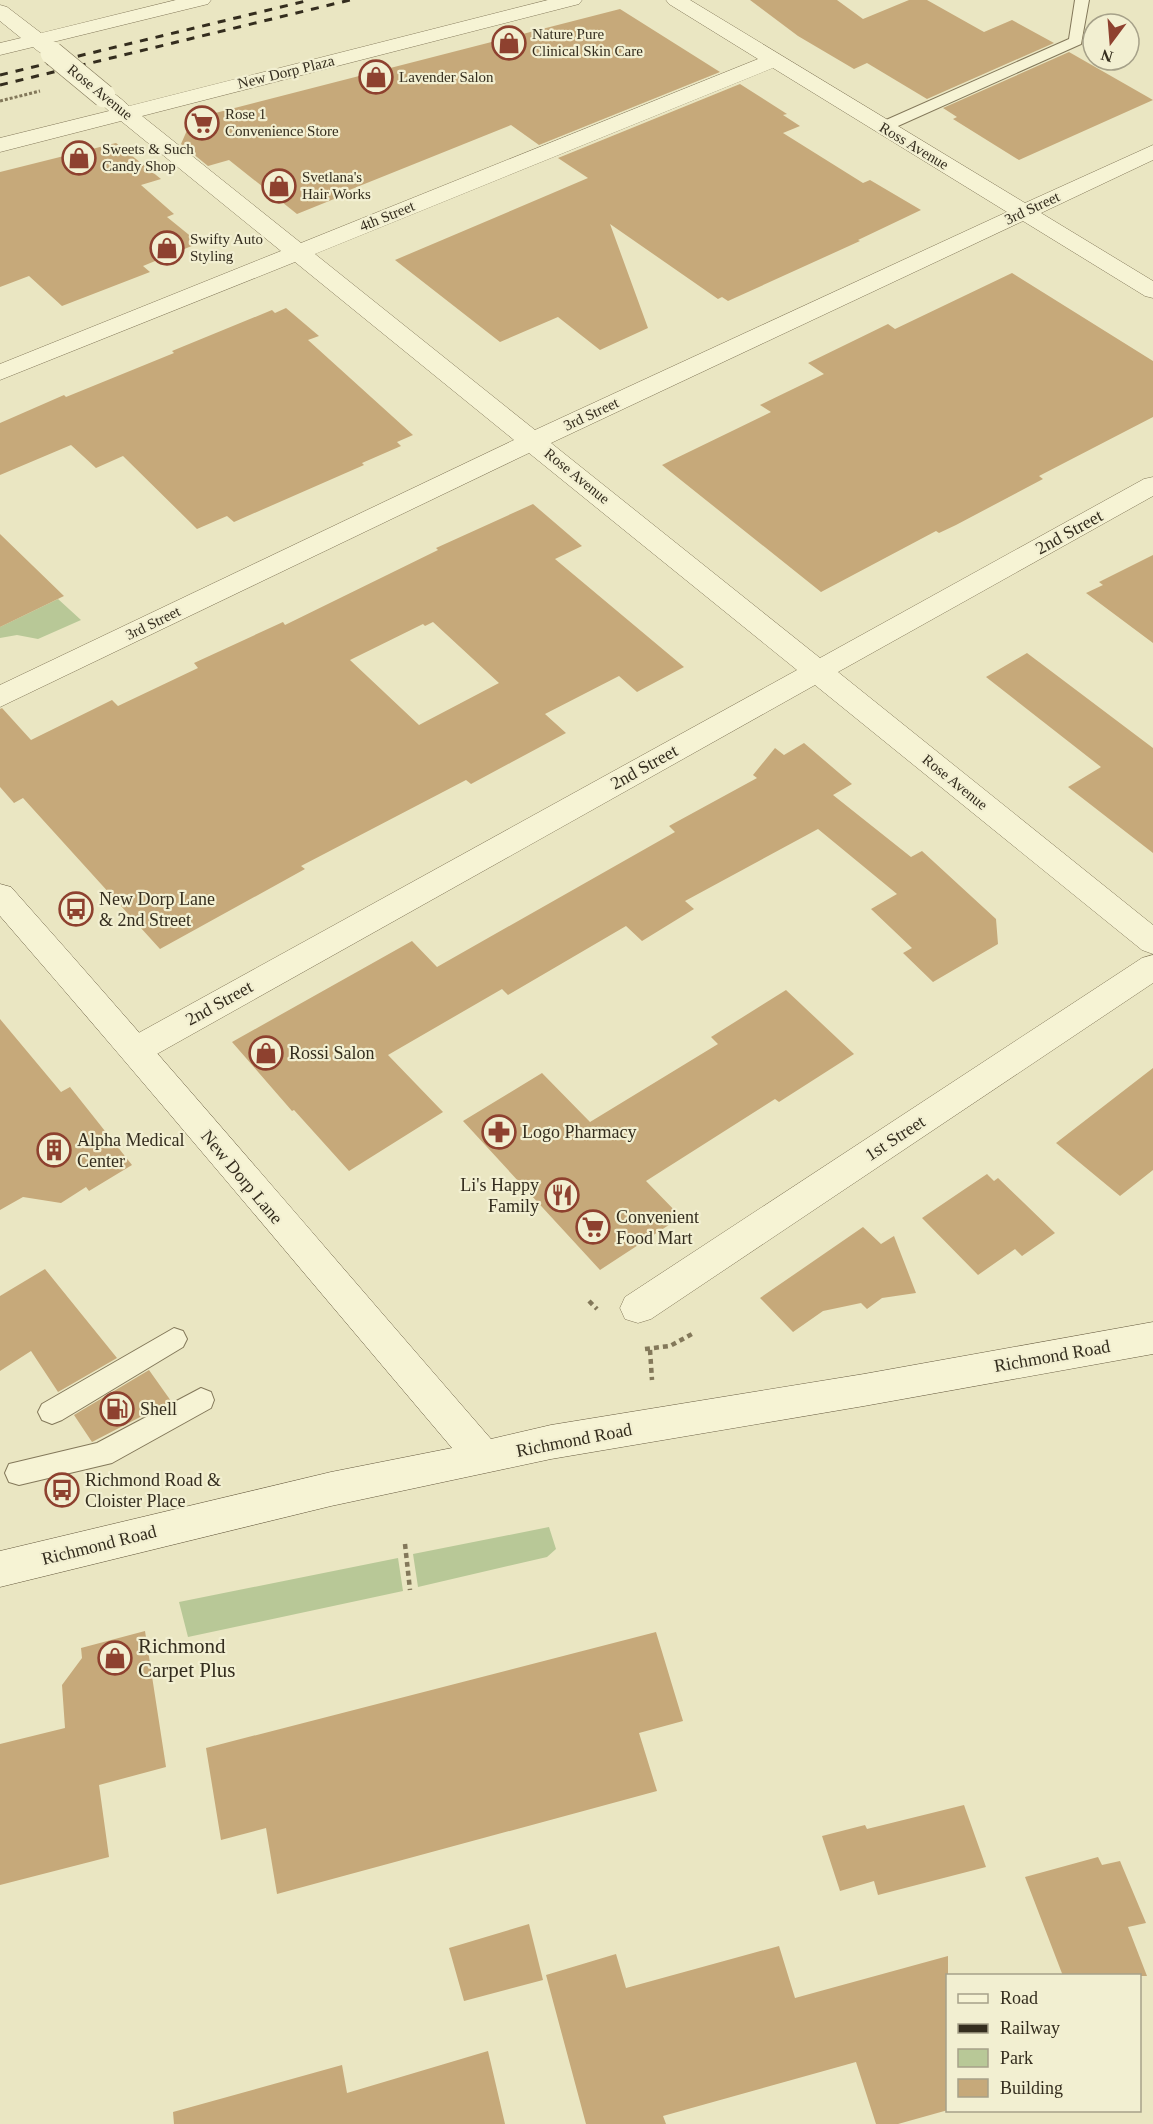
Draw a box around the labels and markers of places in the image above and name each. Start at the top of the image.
shop icon: Nature Pure Clinical Skin Care [491,25,527,61]
place label: Nature Pure Clinical Skin Care [532,26,643,59]
shop icon: Lavender Salon [358,59,394,95]
place label: Lavender Salon [399,69,494,85]
supermarket icon: Rose 1 Convenience Store [184,105,220,141]
place label: Rose 1 Convenience Store [225,106,339,139]
shop icon: Sweets & Such Candy Shop [61,140,97,176]
place label: Sweets & Such Candy Shop [102,141,194,174]
shop icon: Svetlana's Hair Works [261,168,297,204]
place label: Svetlana's Hair Works [302,169,371,202]
shop icon: Swifty Auto Styling [149,230,185,266]
place label: Swifty Auto Styling [190,231,263,264]
place label: New Dorp Lane & 2nd Street [99,889,215,930]
bus stop icon: New Dorp Lane & 2nd Street [58,891,94,927]
shop icon: Rossi Salon [248,1035,284,1071]
place label: Rossi Salon [289,1043,375,1063]
pharmacy icon: Logo Pharmacy [481,1114,517,1150]
place label: Logo Pharmacy [522,1122,636,1142]
place label: Alpha Medical Center [77,1130,184,1171]
building icon: Alpha Medical Center [36,1132,72,1168]
place label: Li's Happy Family [460,1175,539,1216]
restaurant icon: Li's Happy Family [544,1177,580,1213]
place label: Convenient Food Mart [616,1207,699,1248]
supermarket icon: Convenient Food Mart [575,1209,611,1245]
fuel station icon: Shell [99,1391,135,1427]
place label: Shell [140,1399,177,1419]
place label: Richmond Road & Cloister Place [85,1470,221,1511]
bus stop icon: Richmond Road & Cloister Place [44,1472,80,1508]
place label: Richmond Carpet Plus [138,1634,235,1682]
shop icon: Richmond Carpet Plus [97,1640,133,1676]

